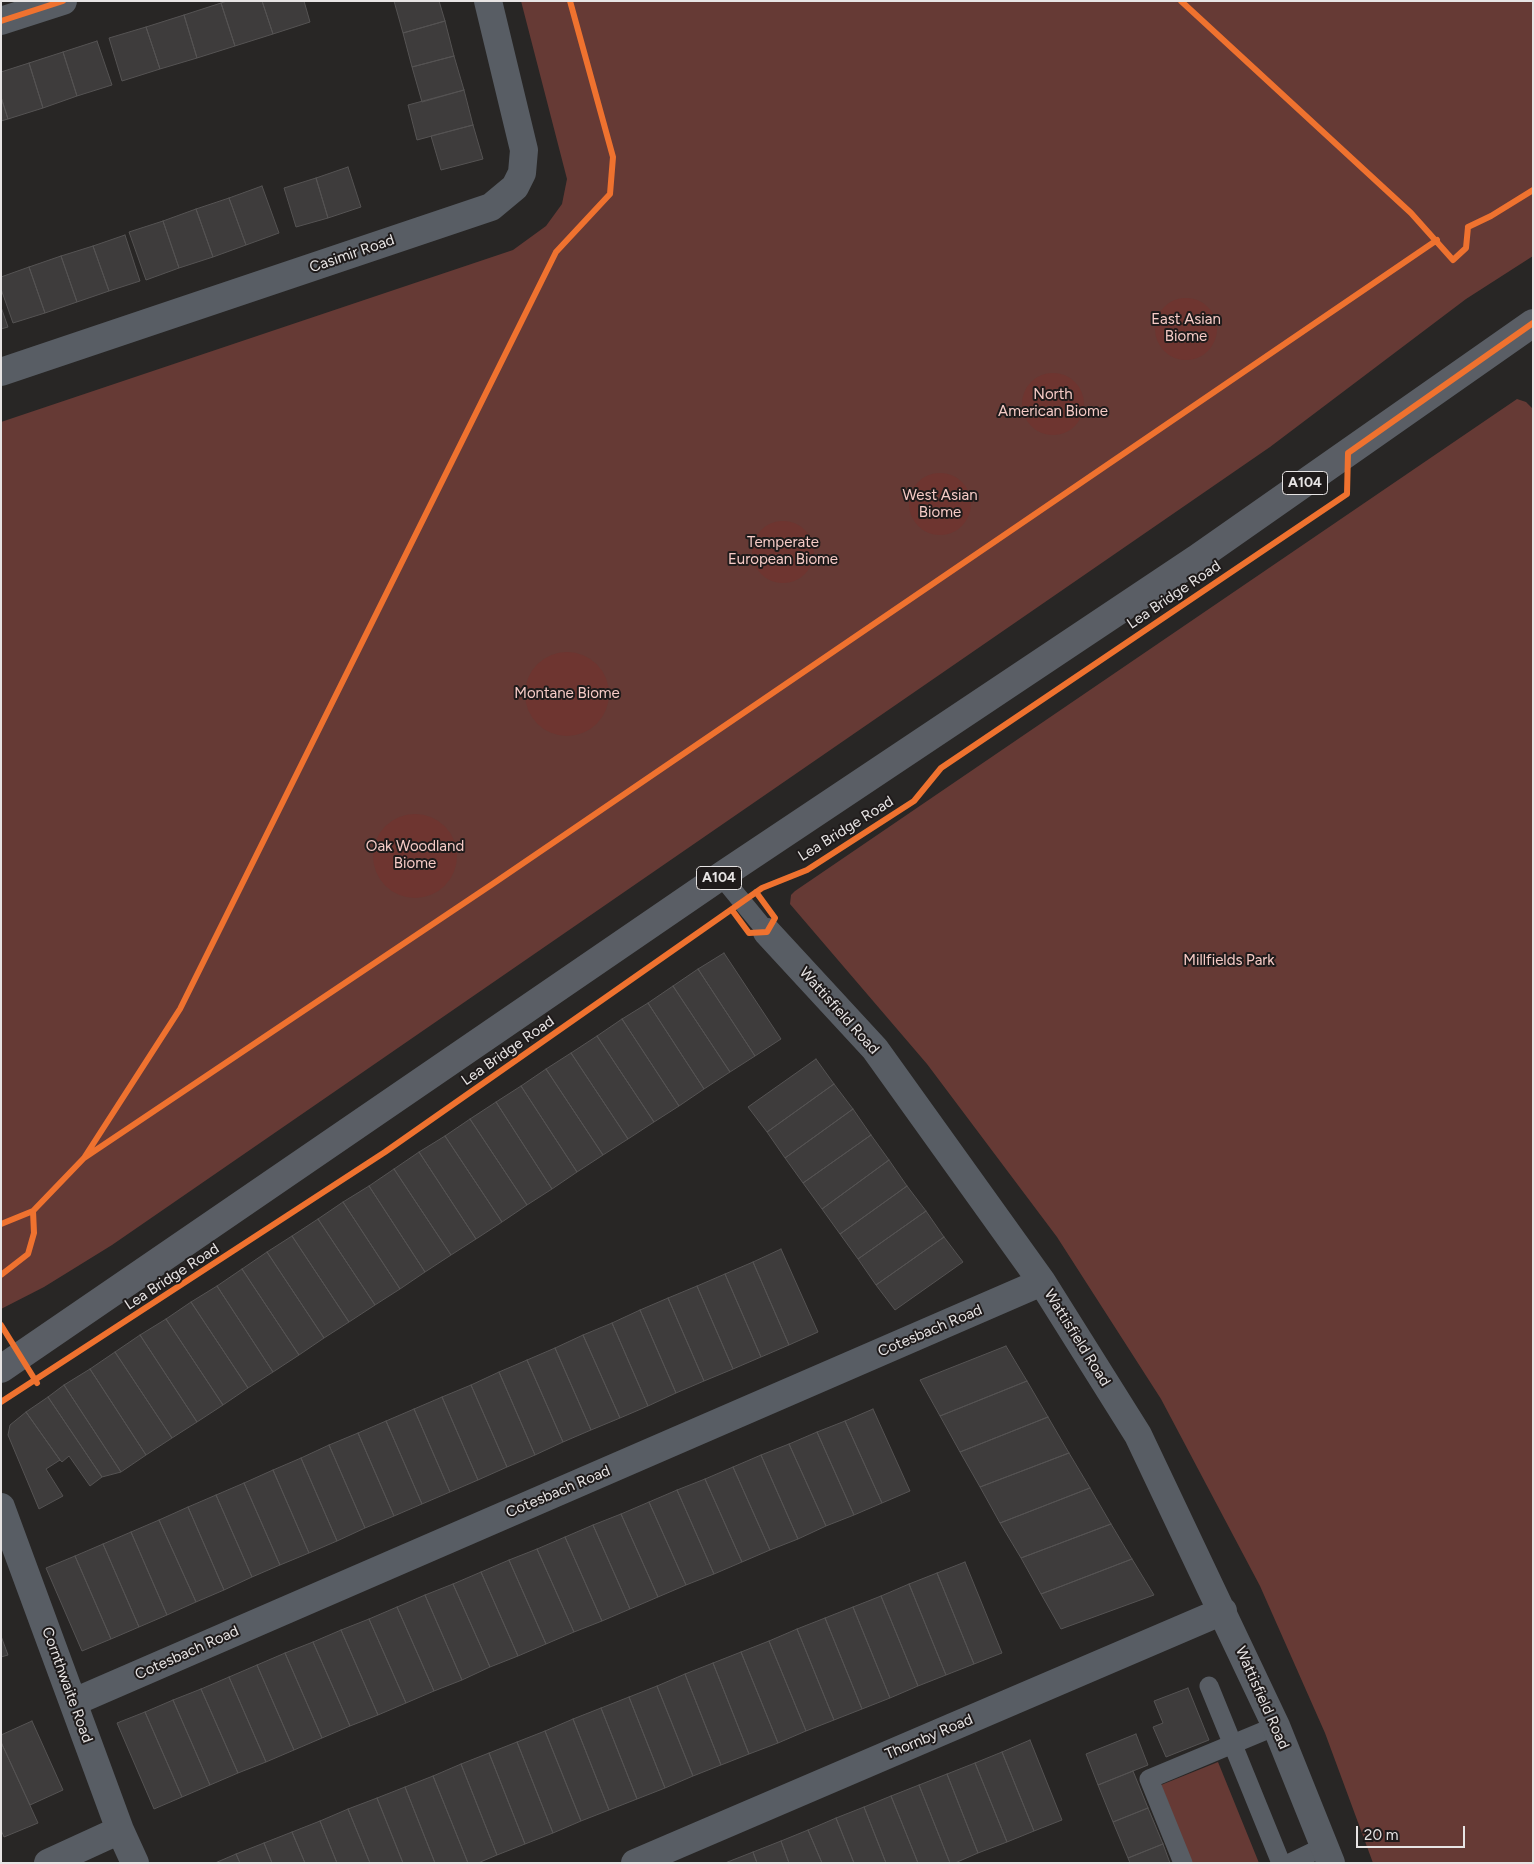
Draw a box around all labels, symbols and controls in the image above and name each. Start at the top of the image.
street label: Casimir Road [307,231,397,277]
park label: East Asian Biome [1151,311,1221,346]
park label: North American Biome [998,386,1108,421]
road number: A104 [1282,472,1328,494]
park label: West Asian Biome [903,487,977,522]
park label: Temperate European Biome [728,534,838,569]
street label: Lea Bridge Road [1124,557,1224,633]
park label: Montane Biome [514,685,620,703]
street label: Lea Bridge Road [795,792,897,866]
park label: Oak Woodland Biome [366,838,464,873]
road number: A104 [696,866,742,890]
park label: Millfields Park [1183,952,1275,970]
street label: Wattisfield Road [795,964,883,1058]
street label: Lea Bridge Road [458,1012,558,1090]
street label: Lea Bridge Road [121,1240,223,1314]
street label: Wattisfield Road [1040,1286,1114,1390]
street label: Cotesbach Road [875,1301,985,1361]
street label: Cotesbach Road [503,1462,613,1522]
street label: Cotesbach Road [132,1622,242,1684]
street label: Cornthwaite Road [38,1625,96,1745]
street label: Wattisfield Road [1231,1644,1293,1752]
street label: Thornby Road [882,1710,976,1764]
scale bar [1359,1816,1468,1848]
text: 20 m [1364,1826,1398,1844]

